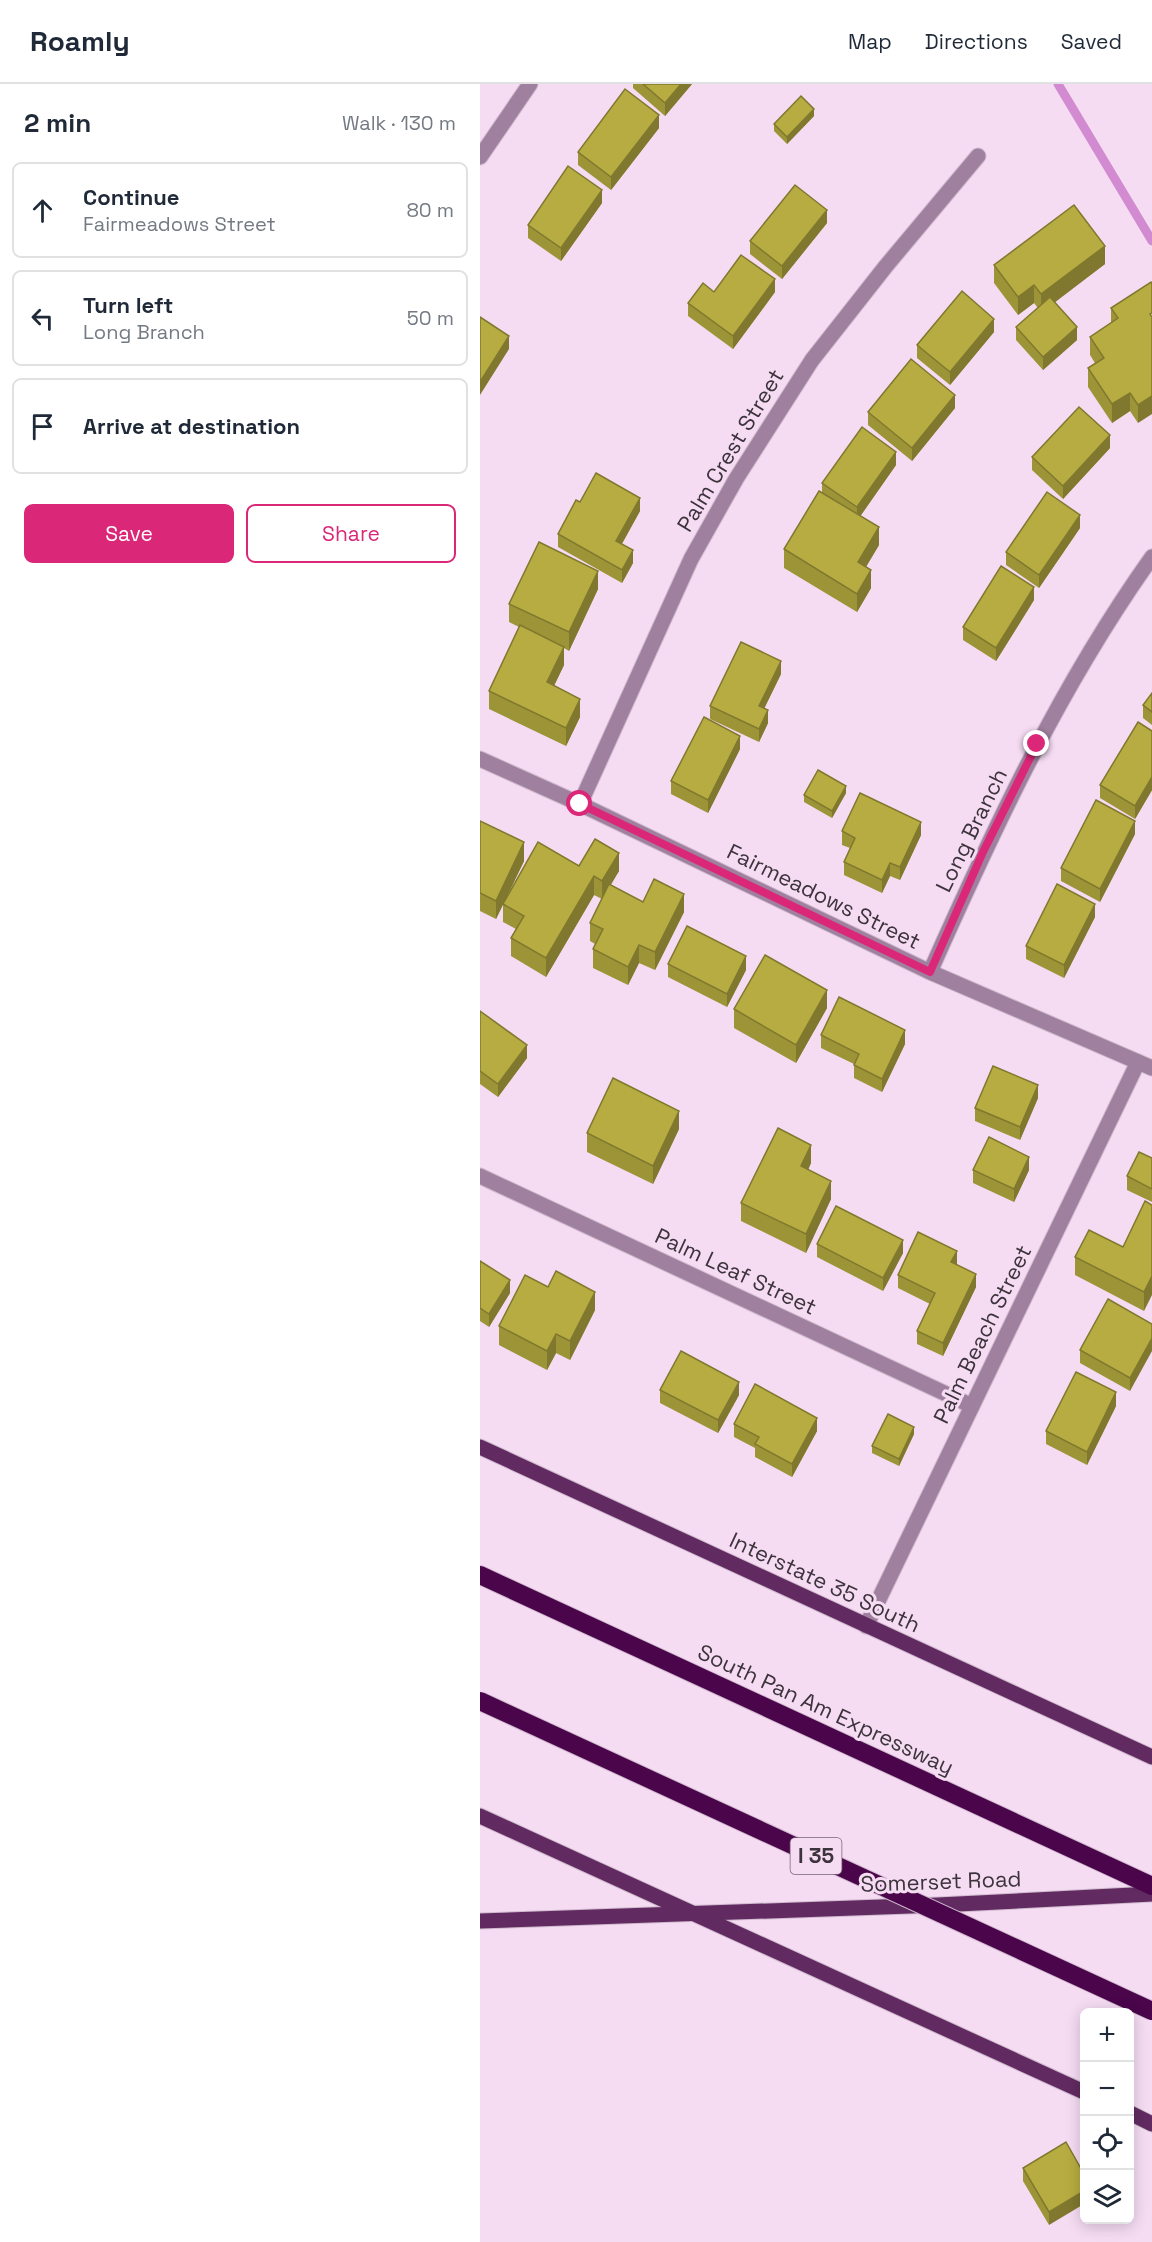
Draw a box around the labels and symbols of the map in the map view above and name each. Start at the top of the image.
street label: Palm Crest Street [670,364,790,536]
route end [1023,730,1049,756]
street label: Long Branch [929,764,1013,896]
route start [566,790,592,816]
street label: Fairmeadows Street [723,837,925,955]
street label: Palm Leaf Street [651,1221,821,1321]
street label: Palm Beach Street [927,1240,1037,1428]
street label: Interstate 35 South [725,1525,925,1639]
street label: South Pan Am Expressway [693,1637,959,1781]
road number: I 35 [790,1838,842,1874]
street label: Somerset Road [860,1864,1022,1898]

